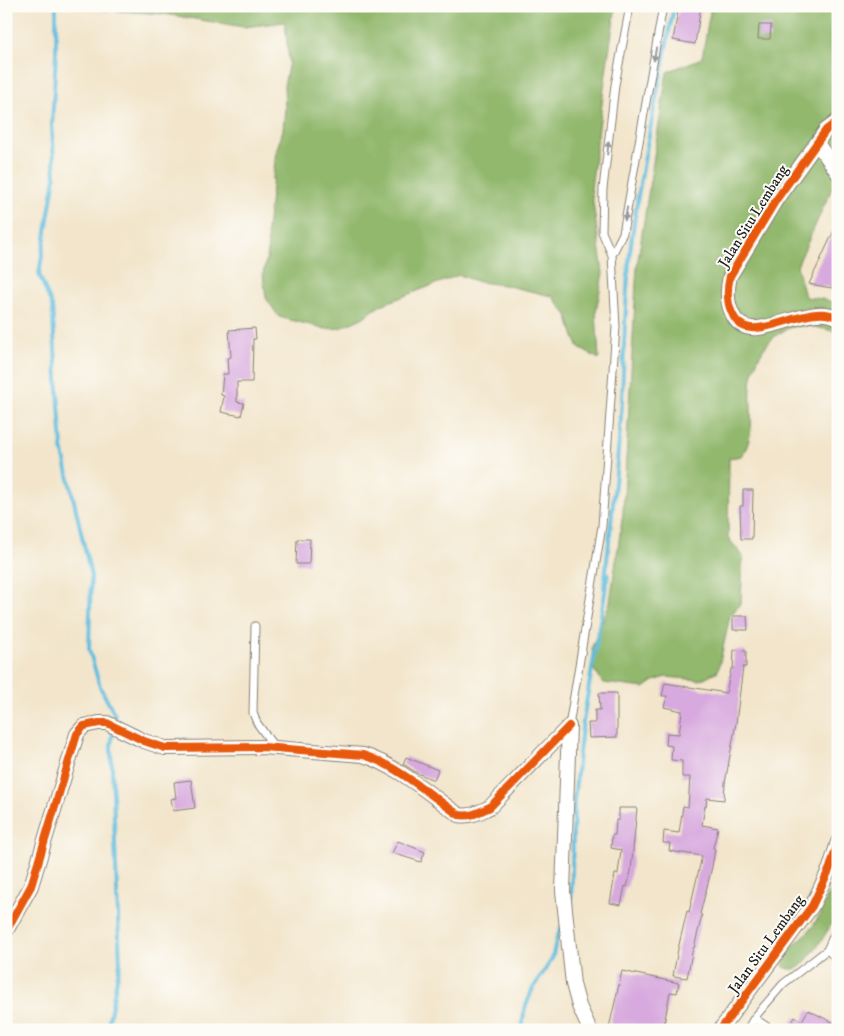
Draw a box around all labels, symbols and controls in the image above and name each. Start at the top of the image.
one-way arrow [650,47,658,63]
one-way arrow [604,140,612,156]
street label: Jalan Situ Lembang [713,161,793,273]
one-way arrow [622,207,630,223]
street label: Jalan Situ Lembang [723,891,809,999]

